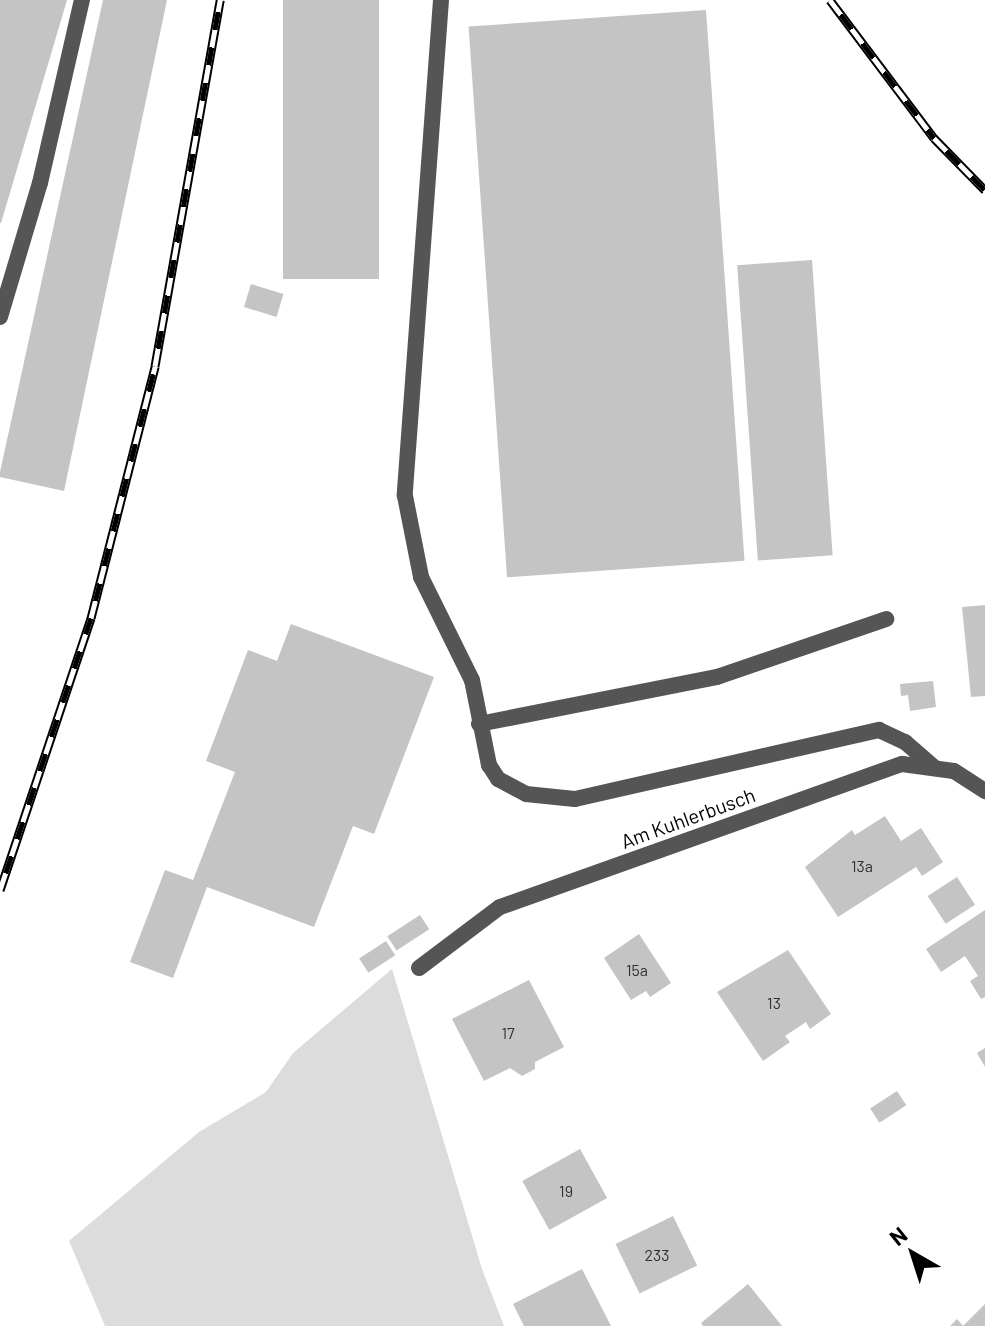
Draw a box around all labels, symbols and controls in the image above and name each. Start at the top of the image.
street label: Am Kuhlerbusch [617,783,759,853]
house number: 13a [851,856,873,876]
house number: 15a [626,960,648,980]
house number: 13 [767,993,781,1013]
house number: 17 [501,1023,515,1043]
house number: 19 [559,1181,573,1201]
north arrow [873,1214,953,1294]
text: N [884,1221,912,1250]
house number: 233 [645,1245,669,1265]

